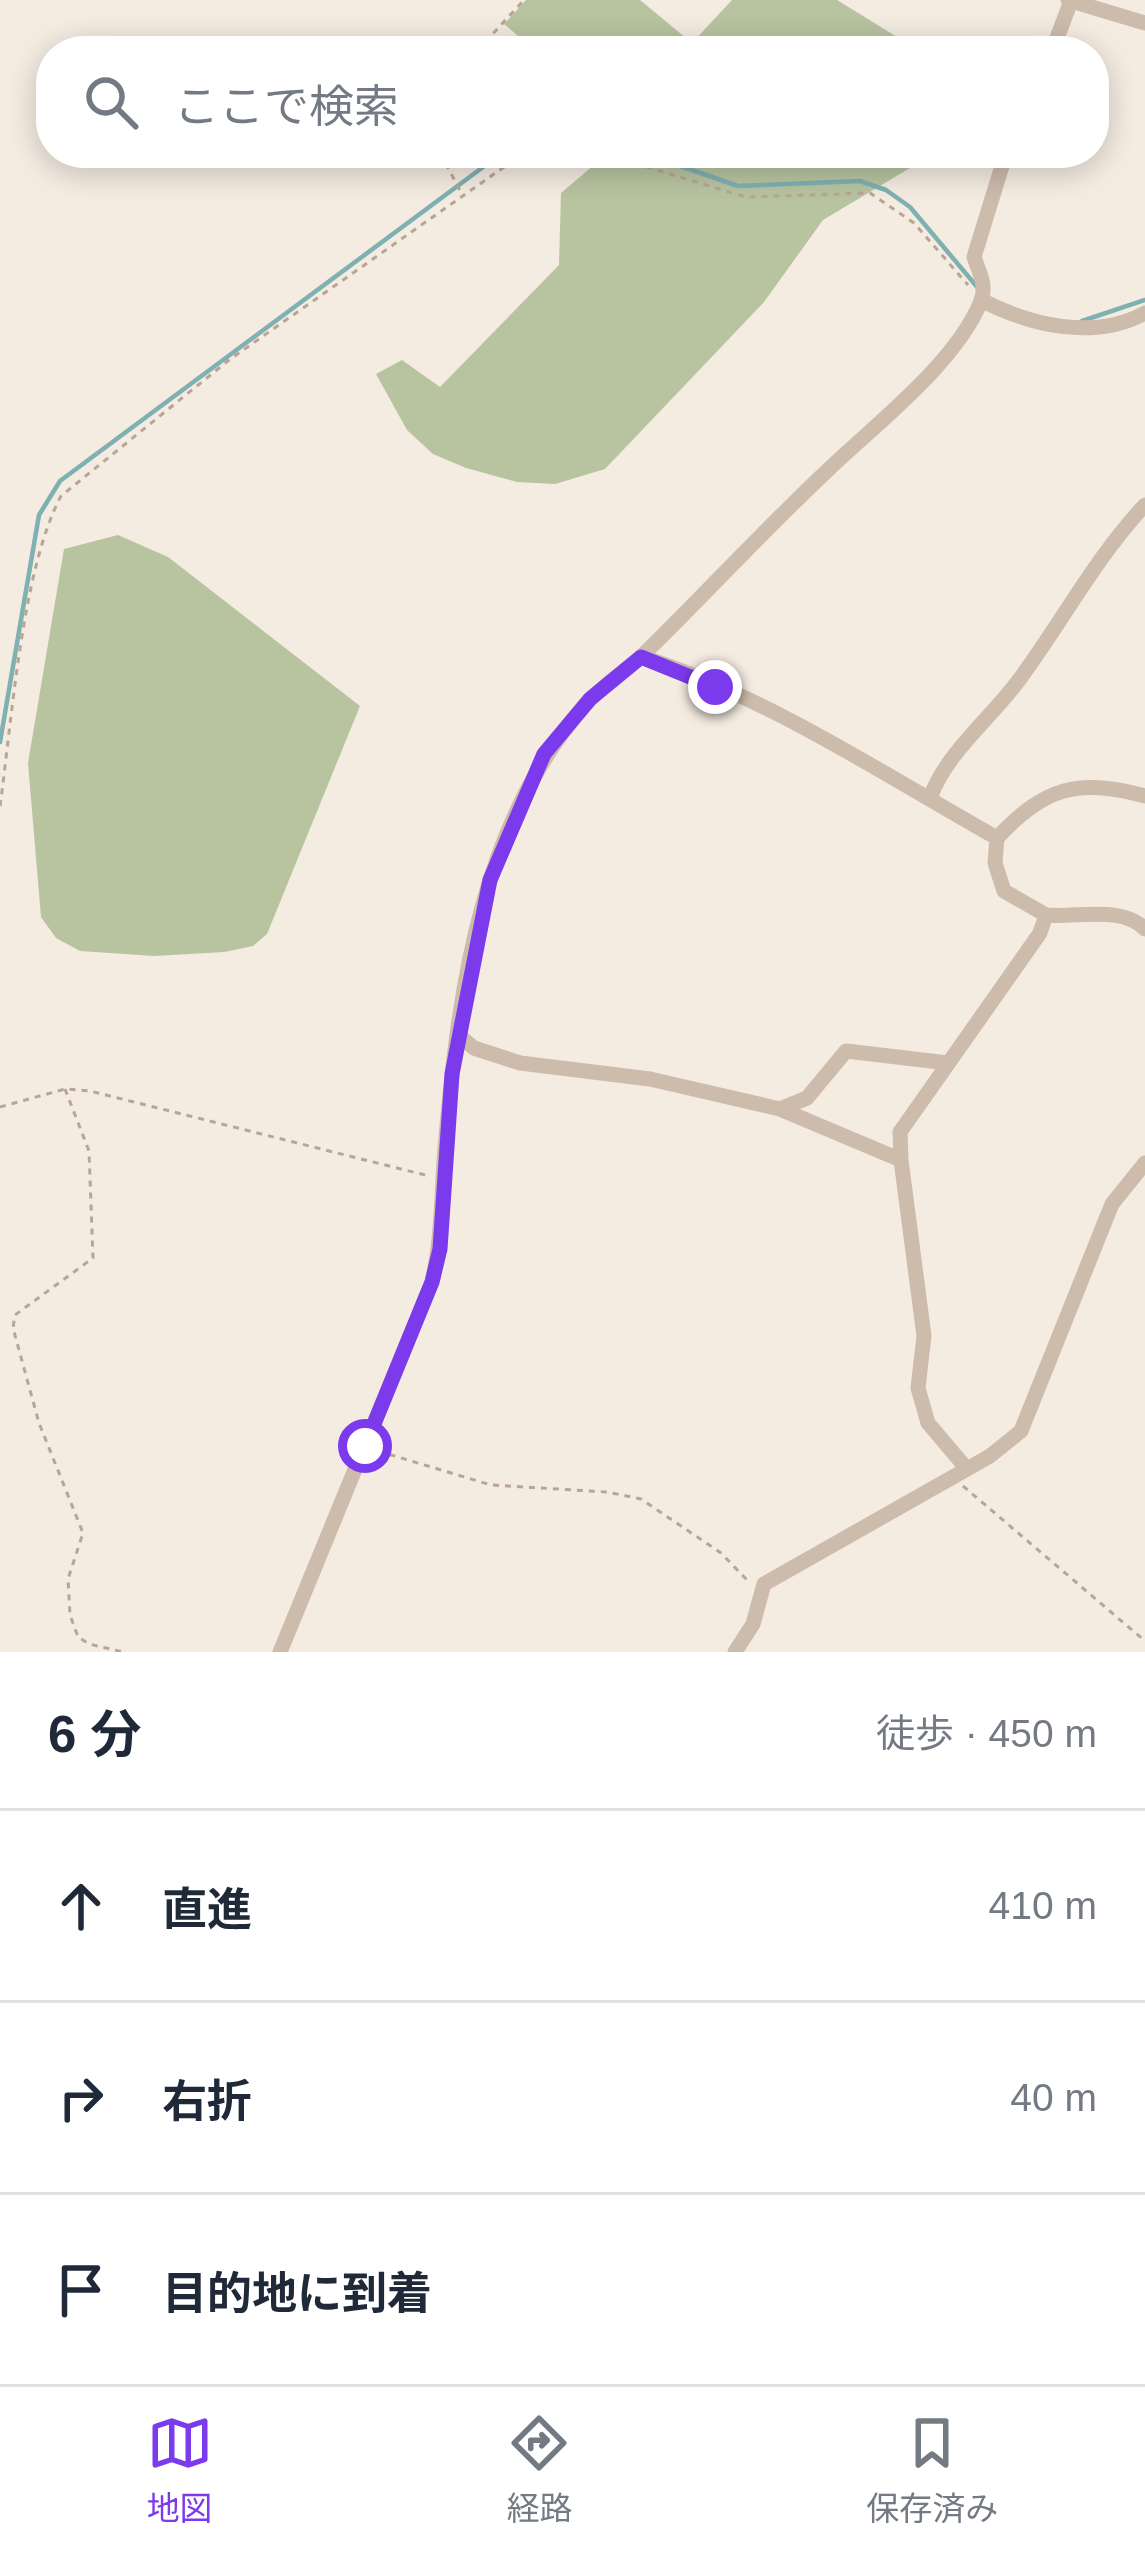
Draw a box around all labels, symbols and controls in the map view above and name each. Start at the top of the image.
search box [36,36,1109,168]
icon: search [78,69,144,135]
text: ここで検索 [174,81,399,132]
route end [688,660,742,714]
route start [338,1419,392,1473]
text: 6 分 [48,1706,142,1763]
text: 徒歩 · 450 m [876,1712,1097,1755]
icon: ahead [48,1873,114,1939]
text: 直進 [162,1884,252,1935]
text: 410 m [989,1884,1097,1927]
icon: right [48,2065,114,2131]
text: 右折 [162,2076,252,2127]
text: 40 m [1010,2076,1097,2119]
icon: arrive [48,2257,114,2323]
text: 目的地に到着 [162,2268,432,2319]
tab: 地図 [147,2410,213,2530]
tab: 経路 [506,2410,572,2530]
tab: 保存済み [866,2410,998,2530]

